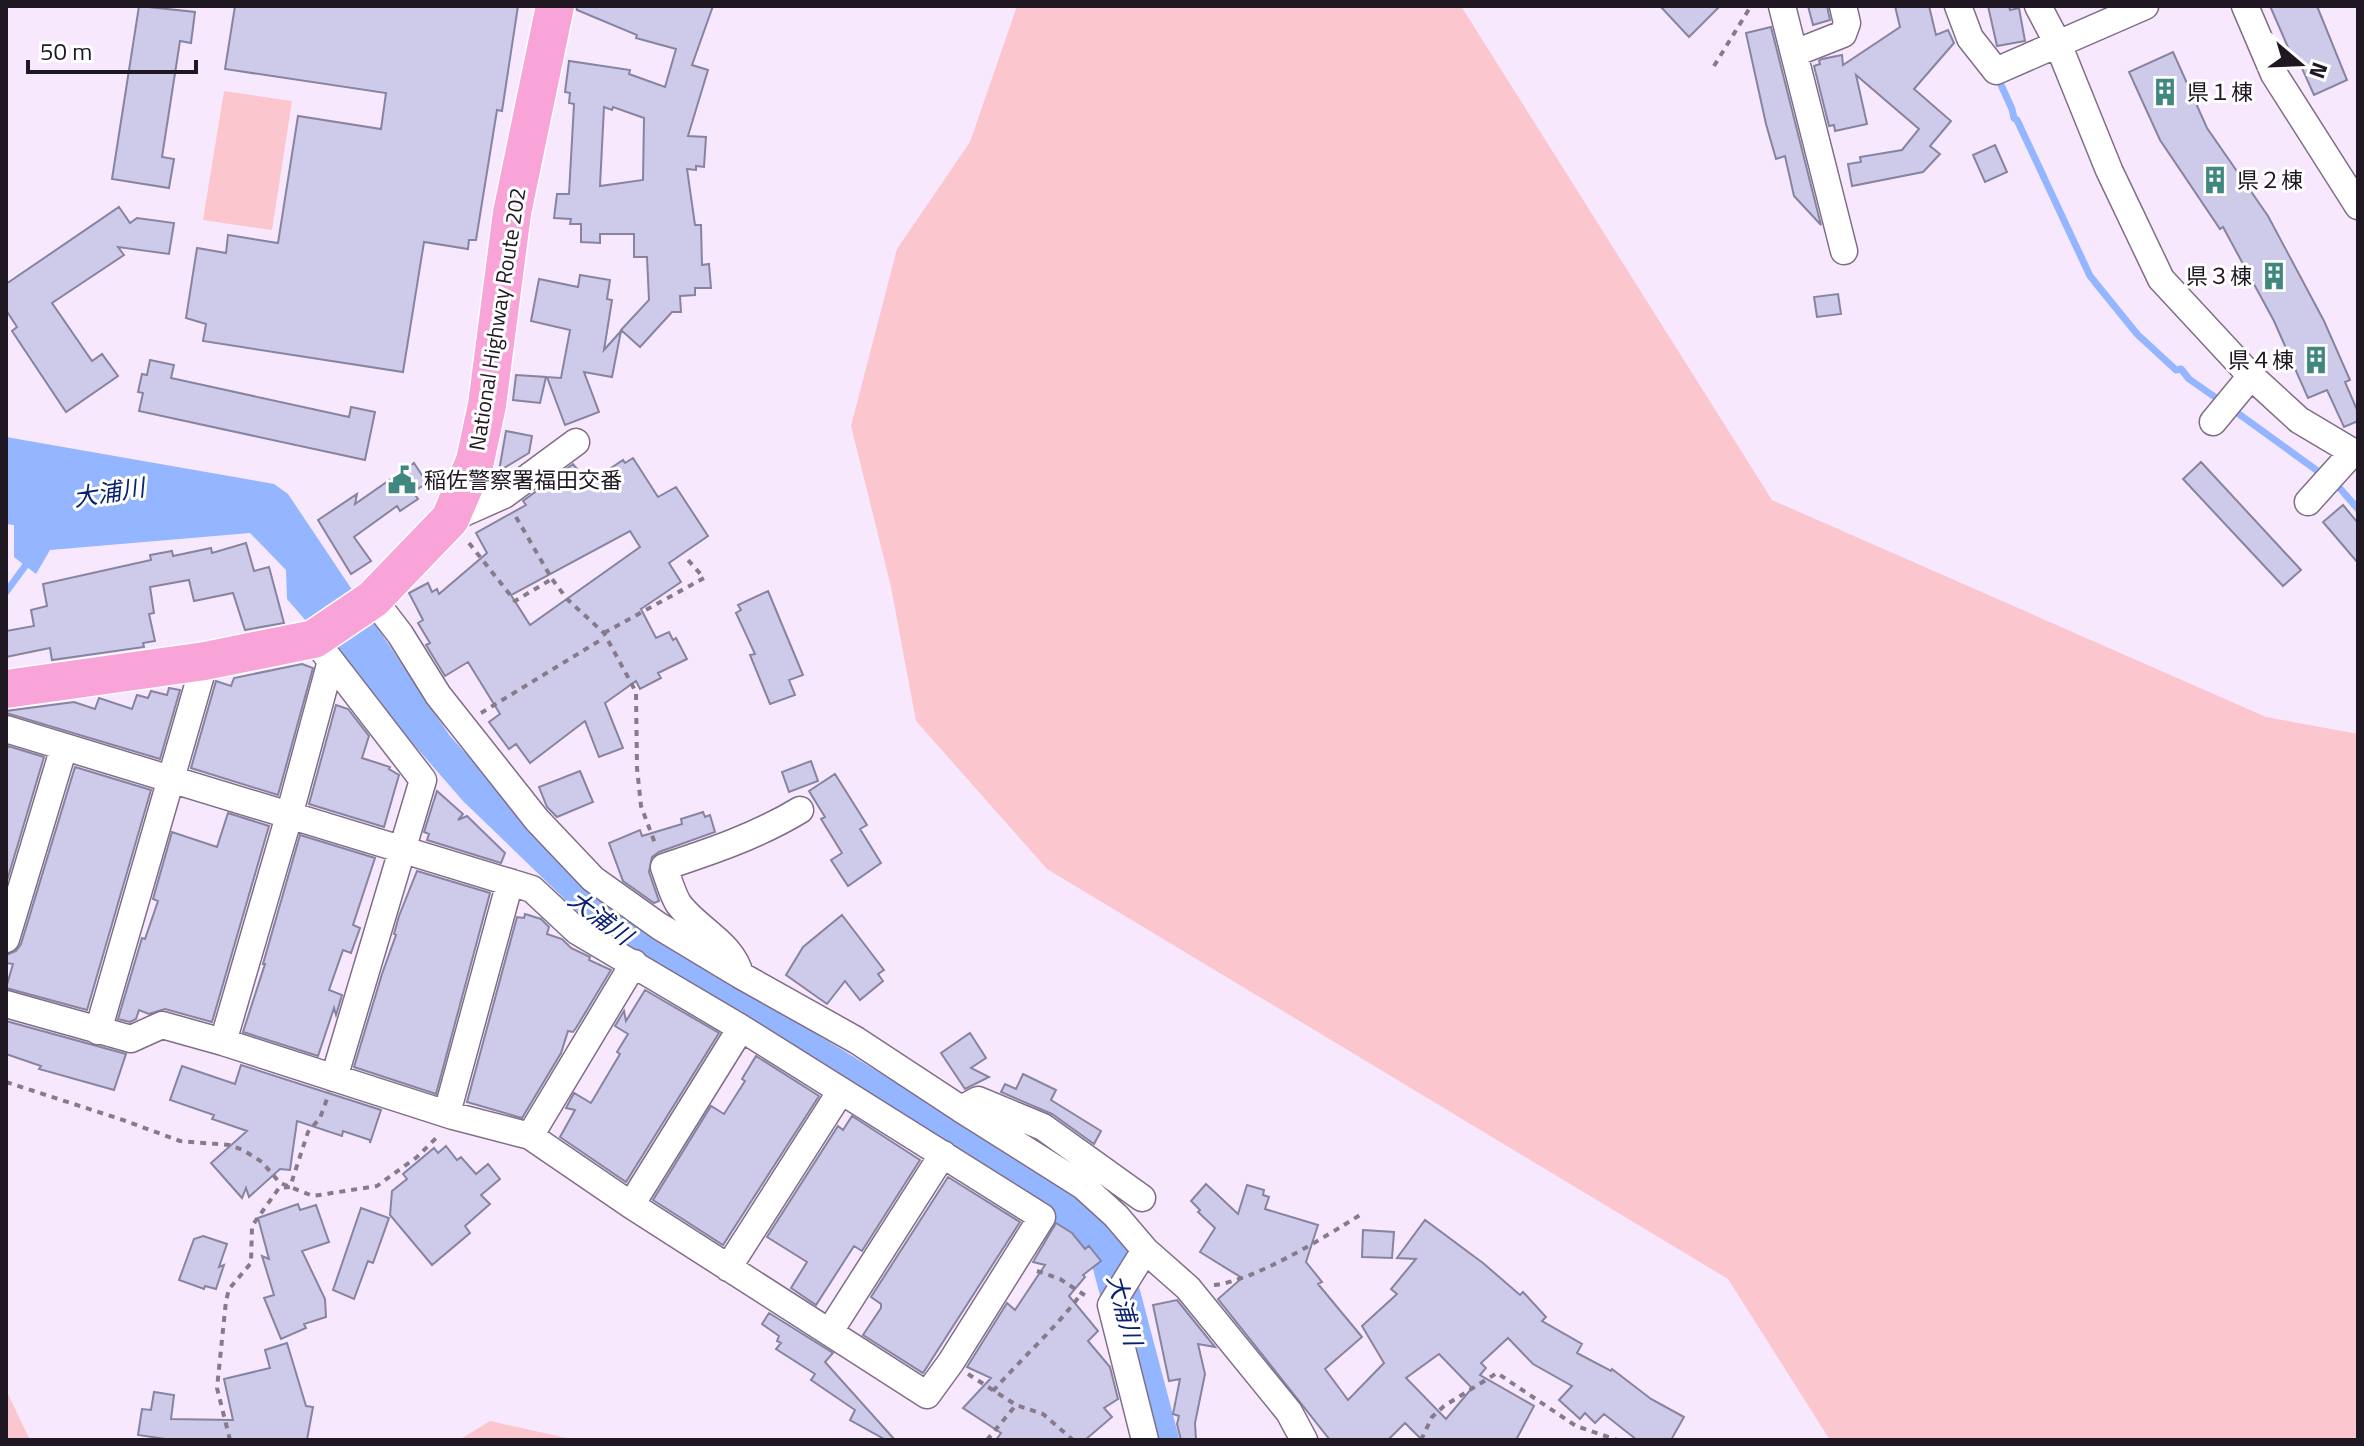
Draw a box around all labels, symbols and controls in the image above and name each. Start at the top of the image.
scale bar [28,24,196,74]
north arrow [2260,24,2340,104]
text: 50 m [40,33,92,69]
text: N [2300,58,2337,83]
place label: 県１棟 [2187,75,2253,109]
building icon: 県１棟 [2150,77,2180,107]
place label: 県２棟 [2237,163,2303,197]
building icon: 県２棟 [2200,165,2230,195]
street label: National Highway Route 202 [459,185,535,453]
place label: 県３棟 [2186,259,2252,293]
building icon: 県３棟 [2259,261,2289,291]
place label: 県４棟 [2228,343,2294,377]
building icon: 県４棟 [2301,345,2331,375]
place label: 稲佐警察署福田交番 [424,463,622,497]
public building icon: 稲佐警察署福田交番 [387,465,417,495]
water label: 大浦川 [70,468,150,515]
water label: 大浦川 [561,881,643,955]
water label: 大浦川 [1098,1270,1152,1352]

